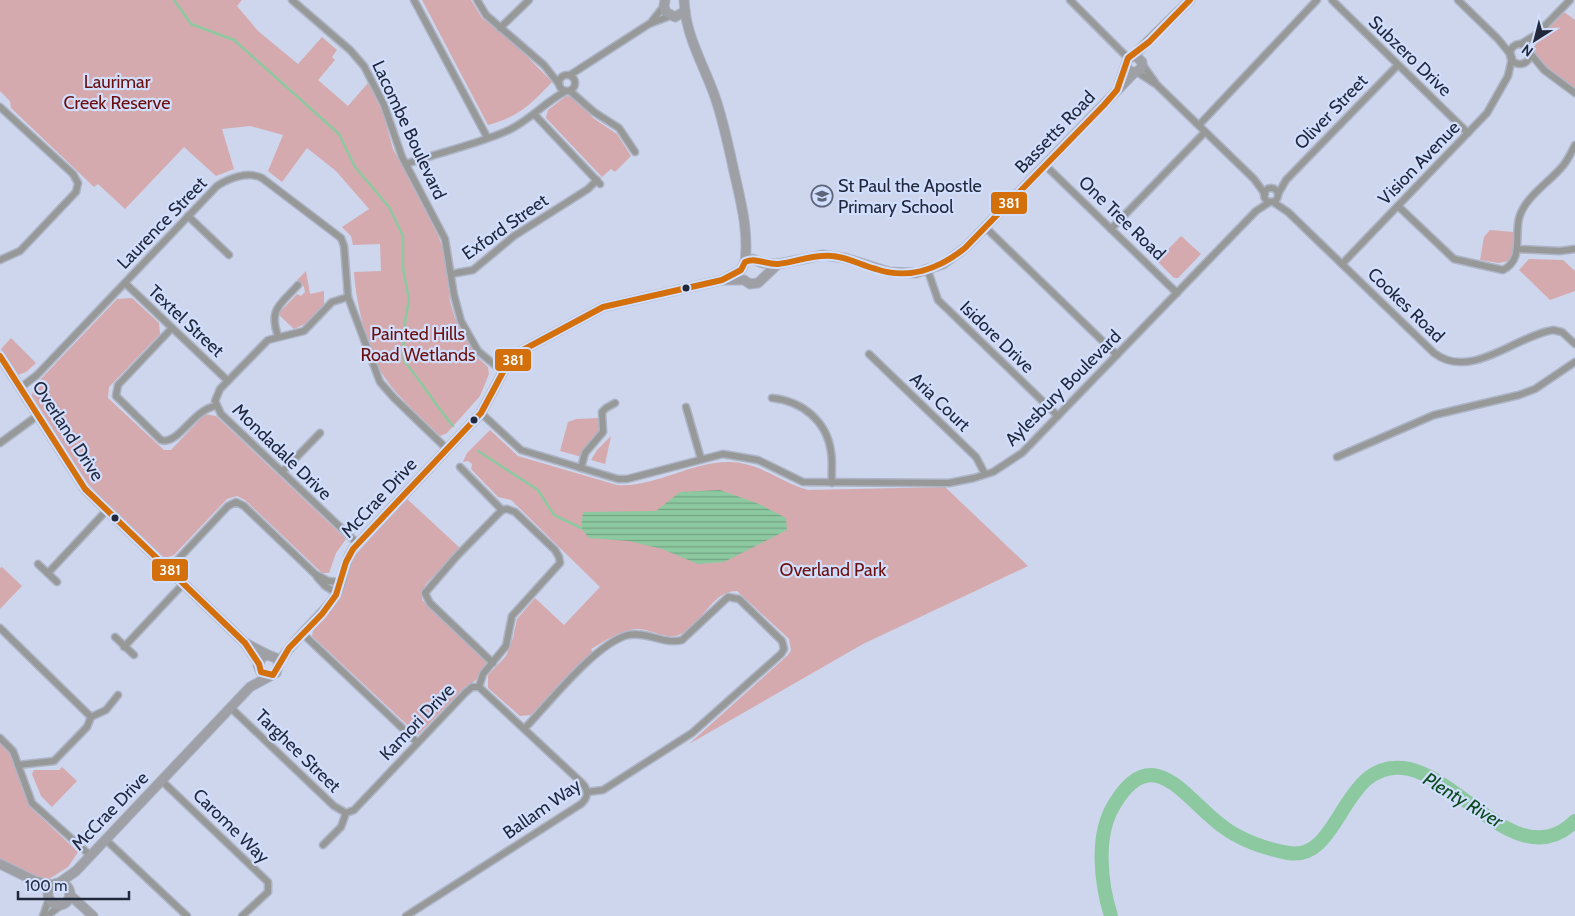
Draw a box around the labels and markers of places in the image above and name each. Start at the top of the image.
place label: St Paul the Apostle Primary School [838,175,982,218]
school or university icon: St Paul the Apostle Primary School [810,184,834,208]
unlabelled marker [681,283,691,293]
unlabelled marker [469,415,479,425]
unlabelled marker [110,513,120,523]

